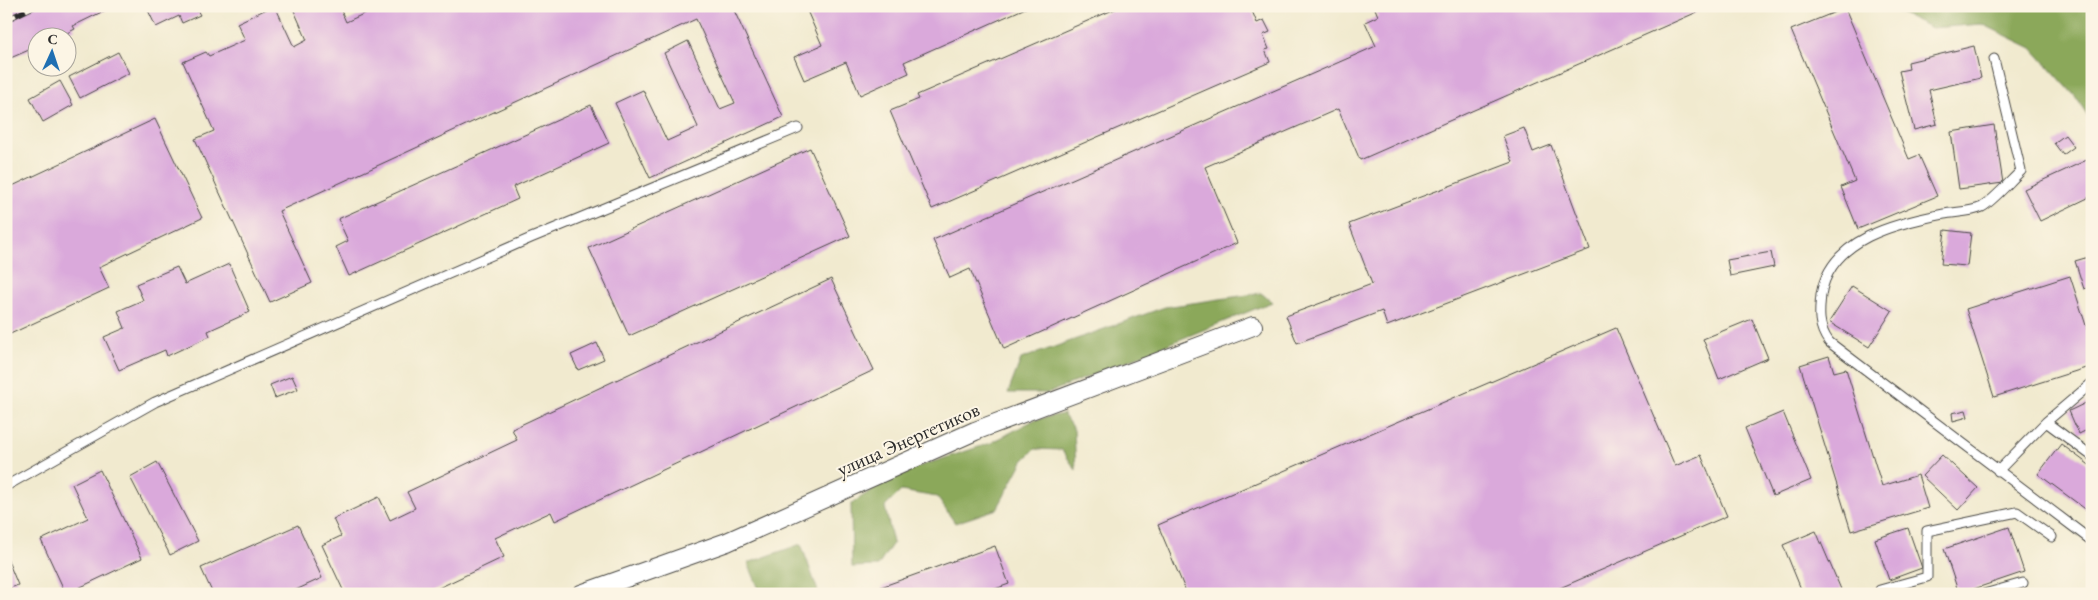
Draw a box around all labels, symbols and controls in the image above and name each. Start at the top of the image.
north arrow [28,28,78,78]
text: С [47,30,58,48]
street label: улица Энергетиков [833,396,983,482]

